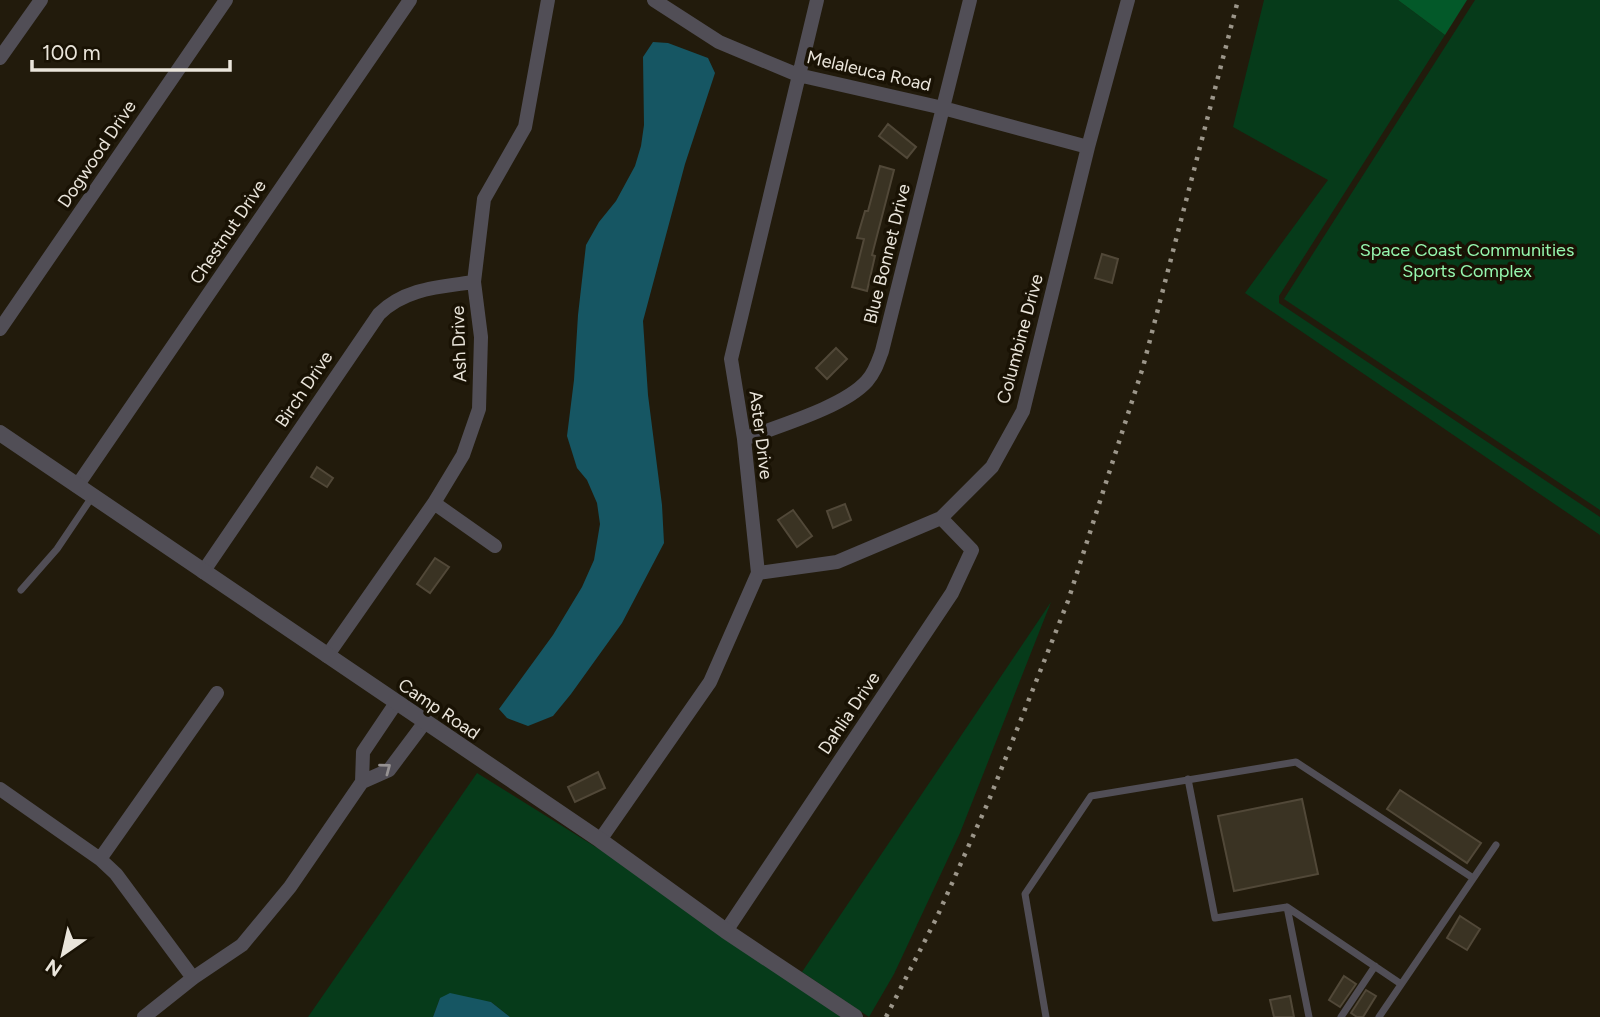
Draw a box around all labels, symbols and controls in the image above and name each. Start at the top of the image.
scale bar [32,28,229,72]
text: 100 m [42,40,101,65]
street label: Melaleuca Road [805,46,933,96]
street label: Dogwood Drive [53,96,141,212]
street label: Chestnut Drive [185,176,271,288]
street label: Blue Bonnet Drive [859,182,915,326]
park label: Space Coast Communities Sports Complex [1360,239,1574,282]
street label: Columbine Drive [992,272,1048,406]
street label: Ash Drive [447,305,471,383]
street label: Birch Drive [271,347,338,431]
street label: Aster Drive [745,389,777,481]
street label: Dahlia Drive [813,667,885,759]
street label: Camp Road [394,674,484,744]
one-way arrow [378,764,390,776]
north arrow [28,919,98,989]
text: N [41,954,66,981]

